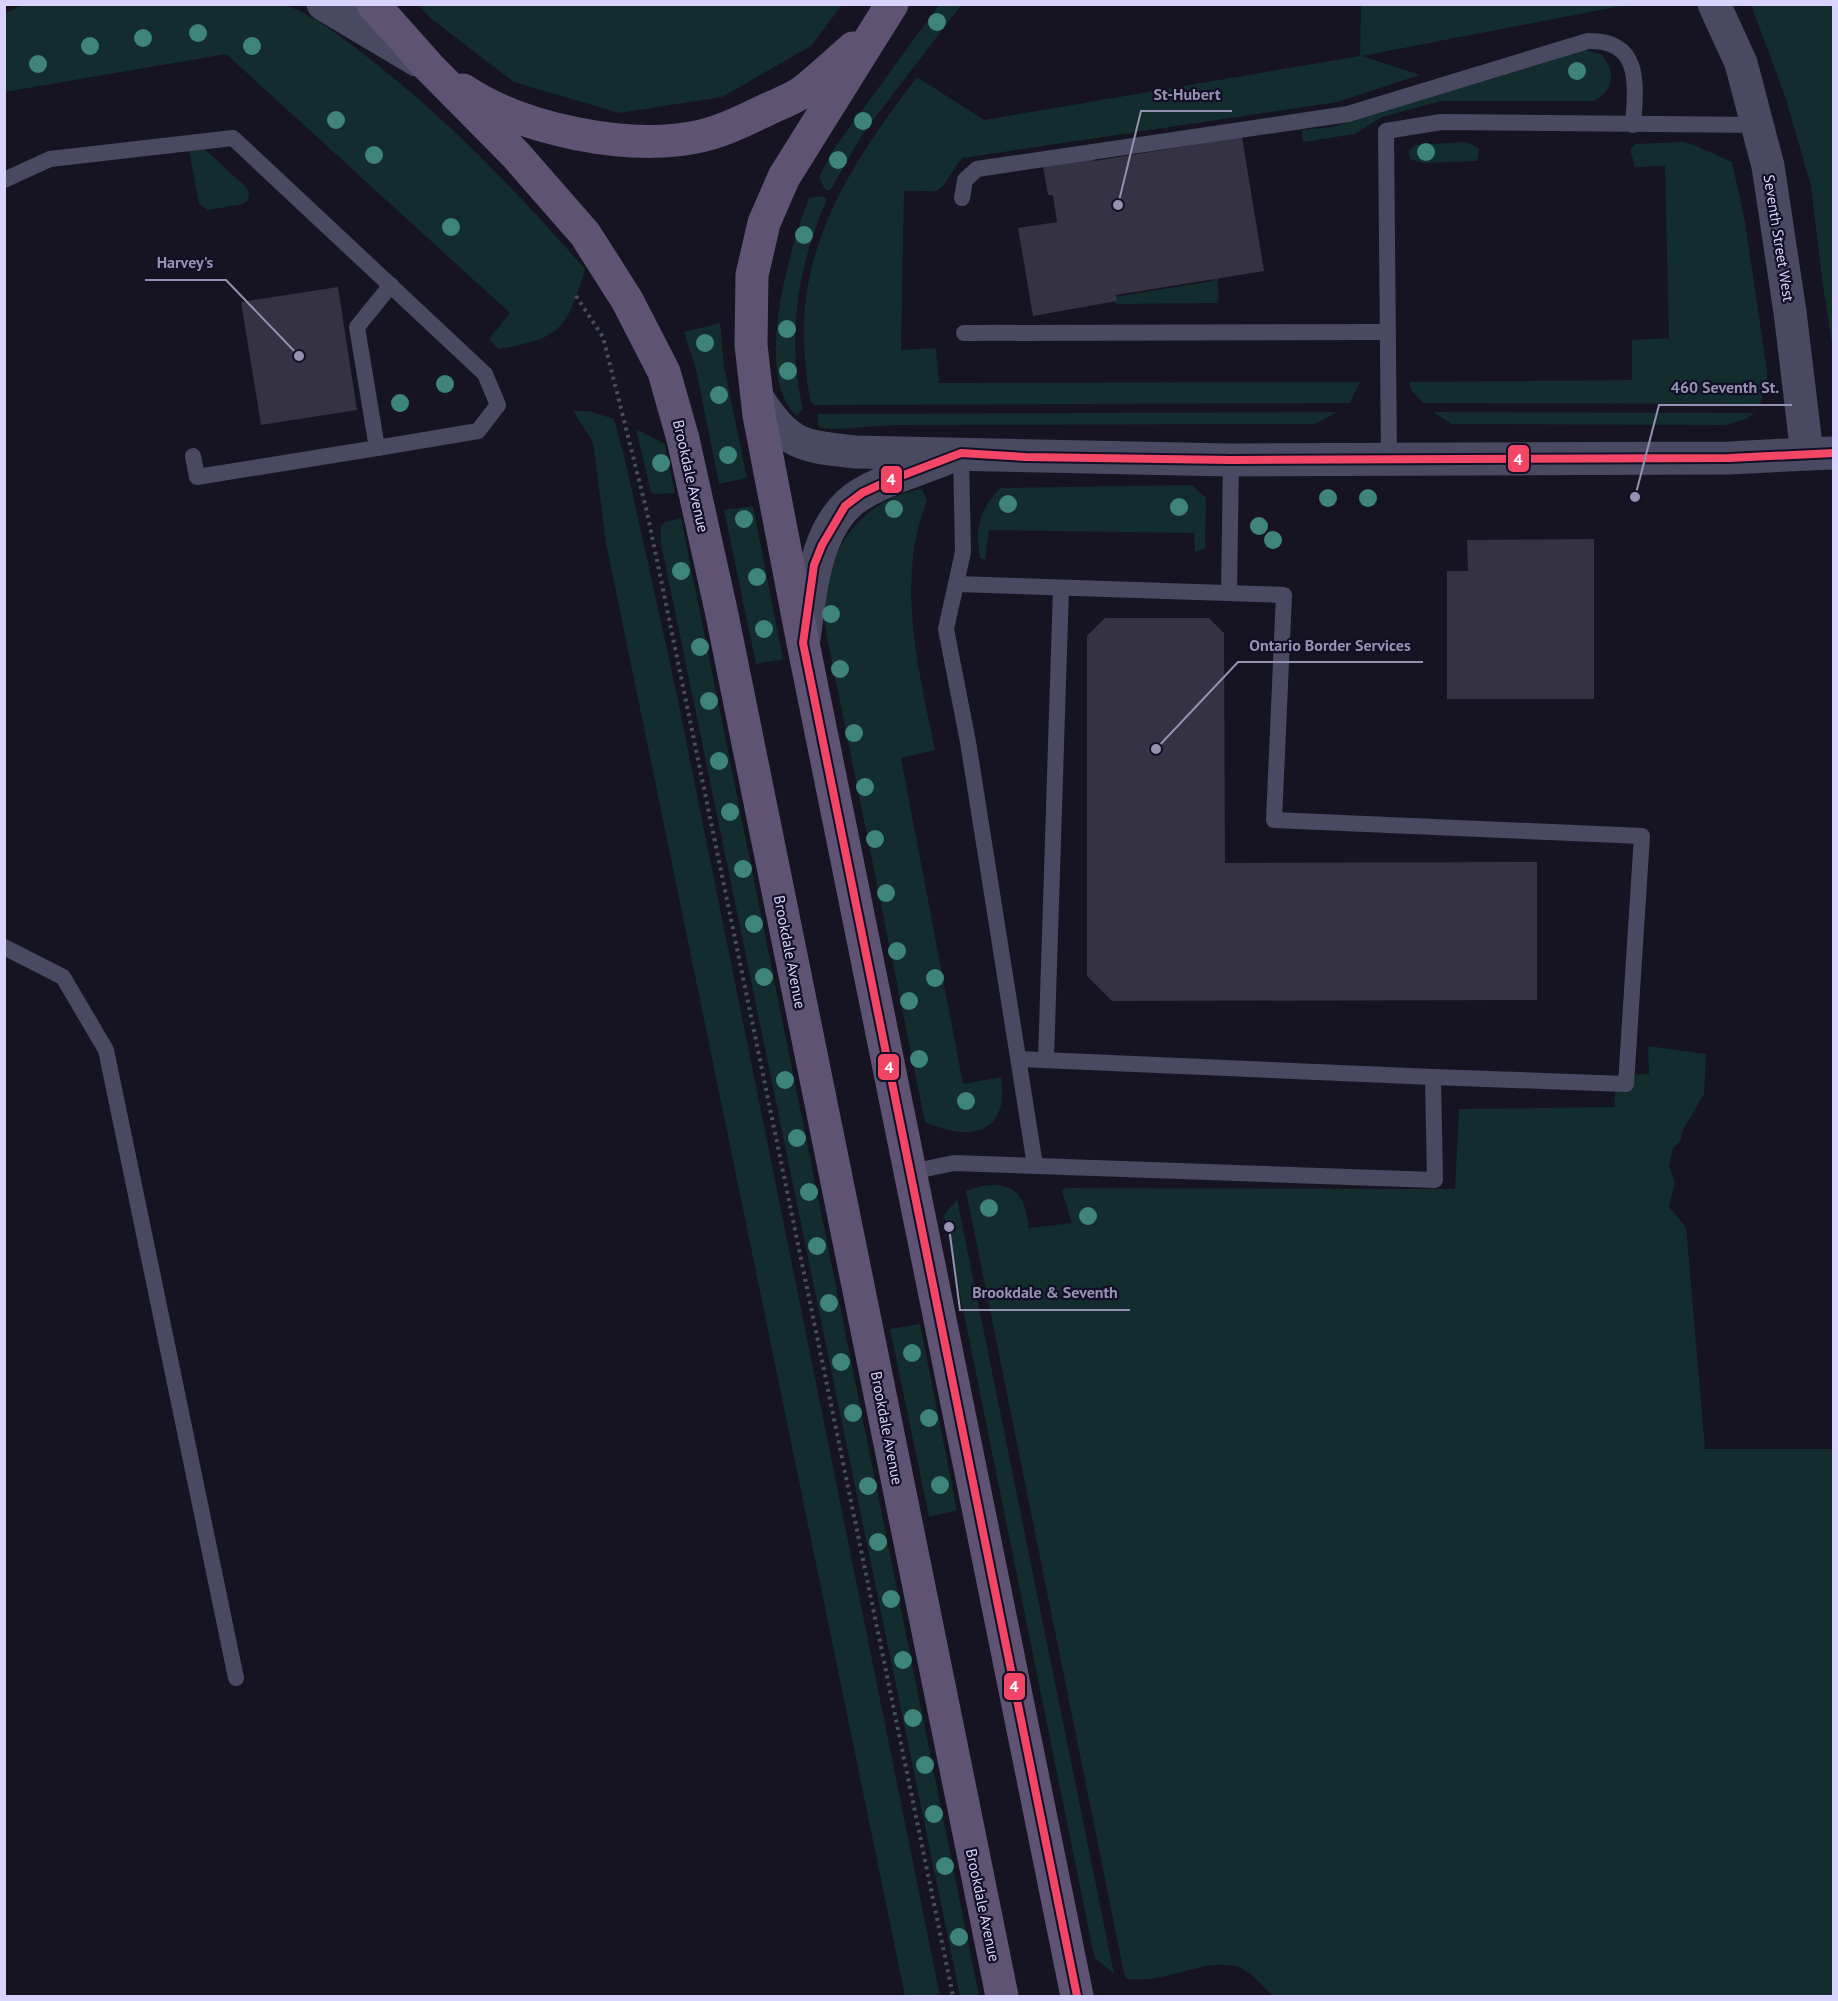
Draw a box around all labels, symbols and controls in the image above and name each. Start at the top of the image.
callout: St-Hubert [1141,77,1232,111]
text: St-Hubert [1154,84,1221,104]
street label: Seventh Street West [1760,173,1798,303]
callout: Harvey's [145,246,226,280]
text: Harvey's [157,252,214,272]
callout: 460 Seventh St. [1659,371,1792,405]
text: 460 Seventh St. [1671,377,1779,397]
street label: Brookdale Avenue [669,418,713,534]
line badge: 4 [1507,444,1530,473]
text: 4 [1513,449,1523,469]
line badge: 4 [880,465,903,494]
text: 4 [886,469,896,489]
callout: Ontario Border Services [1238,628,1423,662]
text: Ontario Border Services [1249,635,1411,655]
street label: Brookdale Avenue [770,894,810,1010]
line badge: 4 [877,1053,900,1081]
text: 4 [884,1057,894,1077]
callout: Brookdale & Seventh [960,1276,1130,1310]
text: Brookdale & Seventh [972,1282,1118,1302]
street label: Brookdale Avenue [867,1370,907,1486]
line badge: 4 [1003,1672,1026,1701]
text: 4 [1009,1676,1019,1696]
street label: Brookdale Avenue [962,1847,1004,1963]

